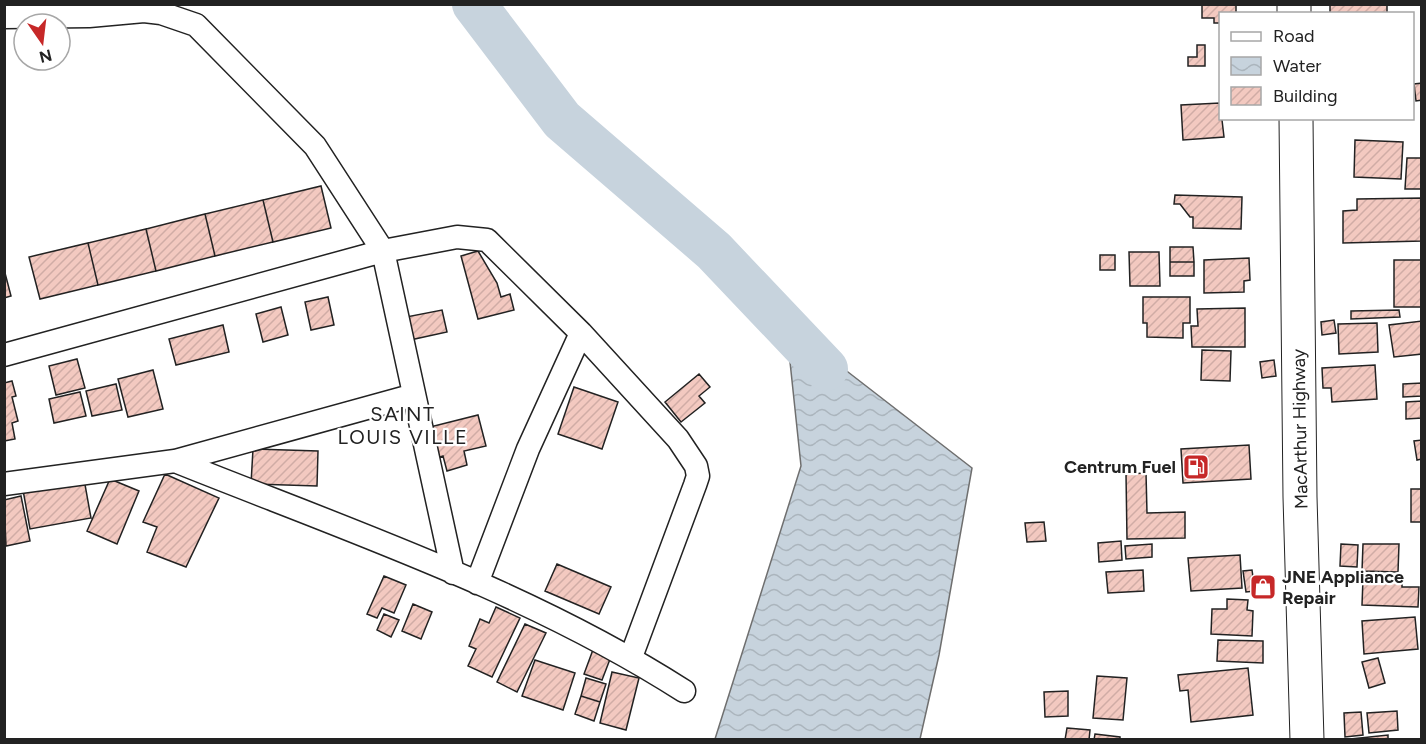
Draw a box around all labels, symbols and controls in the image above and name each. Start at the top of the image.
north arrow [12,12,72,72]
legend [1219,12,1414,120]
text: Road [1273,25,1314,47]
text: N [37,45,54,67]
text: Water [1273,55,1321,77]
text: Building [1273,85,1338,107]
street label: MacArthur Highway [1288,348,1312,509]
district label: SAINT LOUIS VILLE [338,402,468,449]
fuel station icon: Centrum Fuel [1181,452,1211,482]
place label: Centrum Fuel [1064,456,1176,478]
place label: JNE Appliance Repair [1282,566,1404,609]
shop icon: JNE Appliance Repair [1248,572,1278,602]

